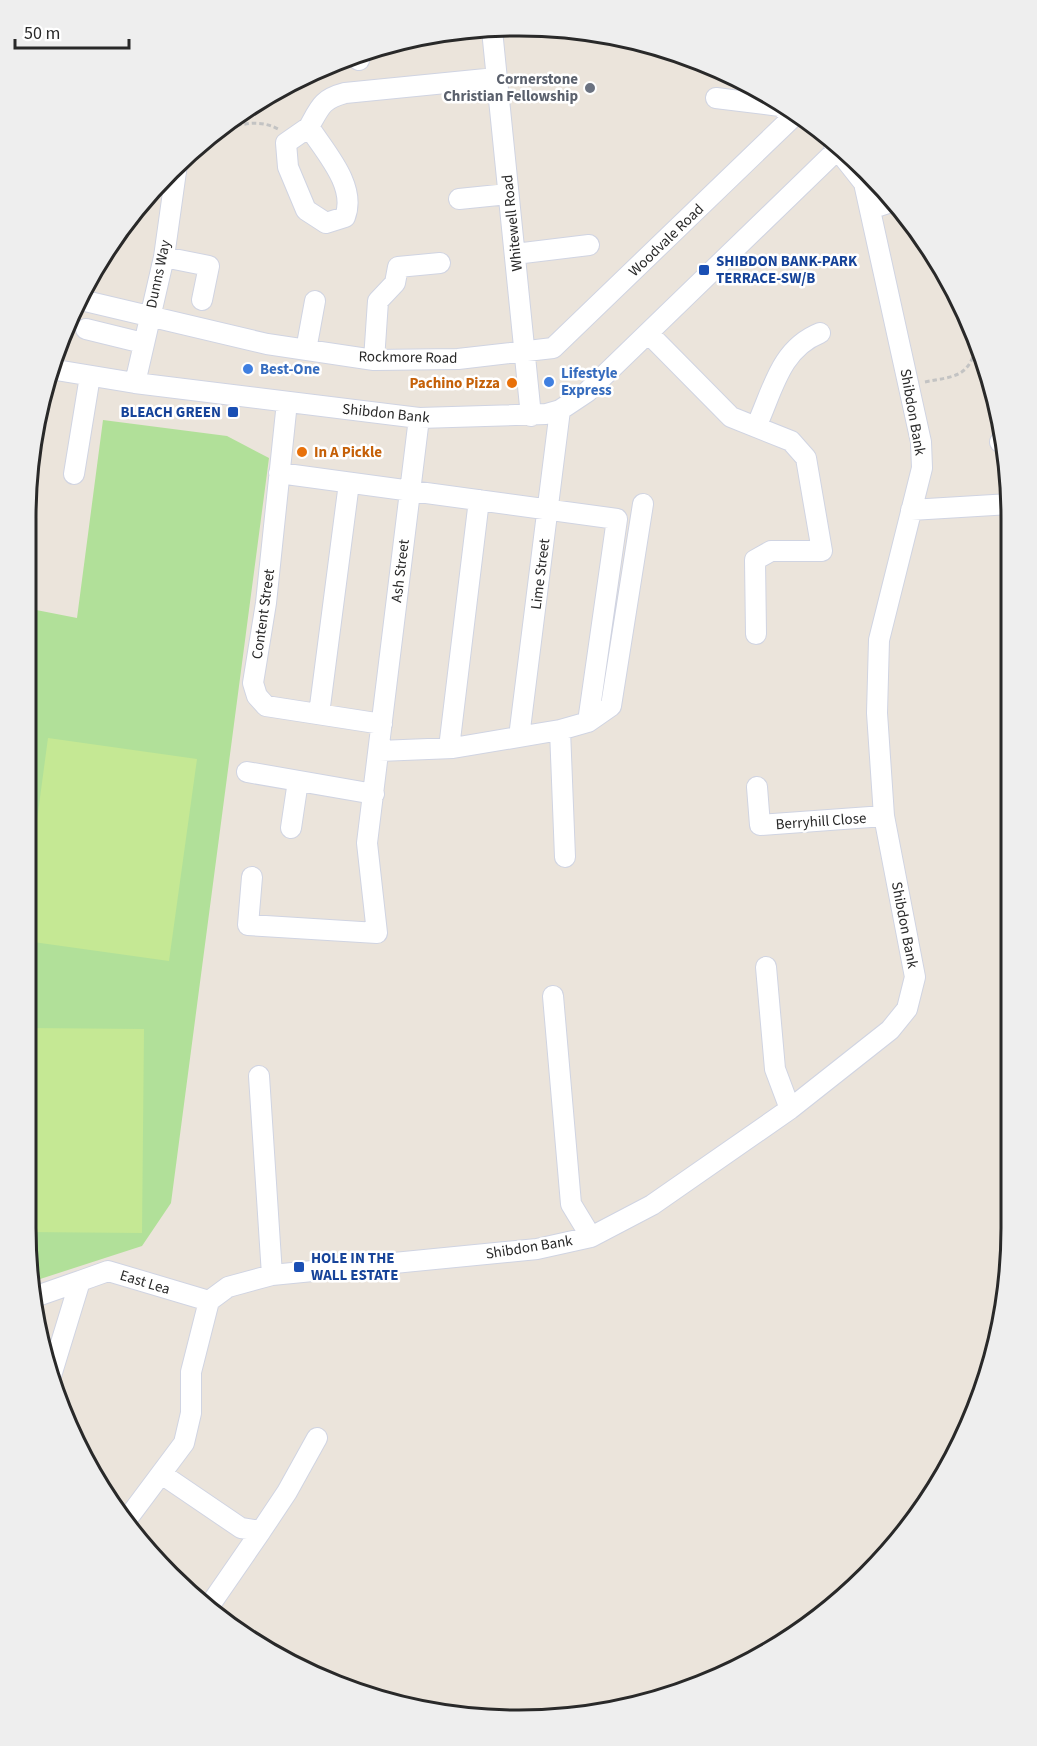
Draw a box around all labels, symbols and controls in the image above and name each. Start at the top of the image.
scale bar [15,12,129,50]
text: 50 m [24,21,60,46]
place label: Cornerstone Christian Fellowship [443,69,578,107]
marker: Cornerstone Christian Fellowship [583,81,597,95]
street label: Whitewell Road [497,174,528,272]
street label: Woodvale Road [624,199,709,282]
street label: Dunns Way [141,238,176,310]
place label: SHIBDON BANK-PARK TERRACE-SW/B [716,251,858,289]
marker: SHIBDON BANK-PARK TERRACE-SW/B [697,263,711,277]
street label: Rockmore Road [358,346,458,369]
place label: Best-One [260,359,320,380]
marker: Best-One [241,362,255,376]
place label: Lifestyle Express [561,363,618,401]
street label: Shibdon Bank [895,367,931,458]
place label: Pachino Pizza [409,373,500,394]
marker: Lifestyle Express [542,375,556,389]
marker: Pachino Pizza [505,376,519,390]
street label: Shibdon Bank [341,398,431,429]
place label: BLEACH GREEN [120,402,221,423]
marker: BLEACH GREEN [226,405,240,419]
place label: In A Pickle [314,442,382,463]
marker: In A Pickle [295,445,309,459]
street label: Lime Street [526,537,555,611]
street label: Ash Street [386,538,415,604]
street label: Content Street [247,568,280,661]
street label: Berryhill Close [775,808,867,835]
street label: Shibdon Bank [886,880,923,971]
street label: Shibdon Bank [484,1230,575,1265]
place label: HOLE IN THE WALL ESTATE [311,1248,398,1286]
marker: HOLE IN THE WALL ESTATE [292,1260,306,1274]
street label: East Lea [117,1265,173,1300]

